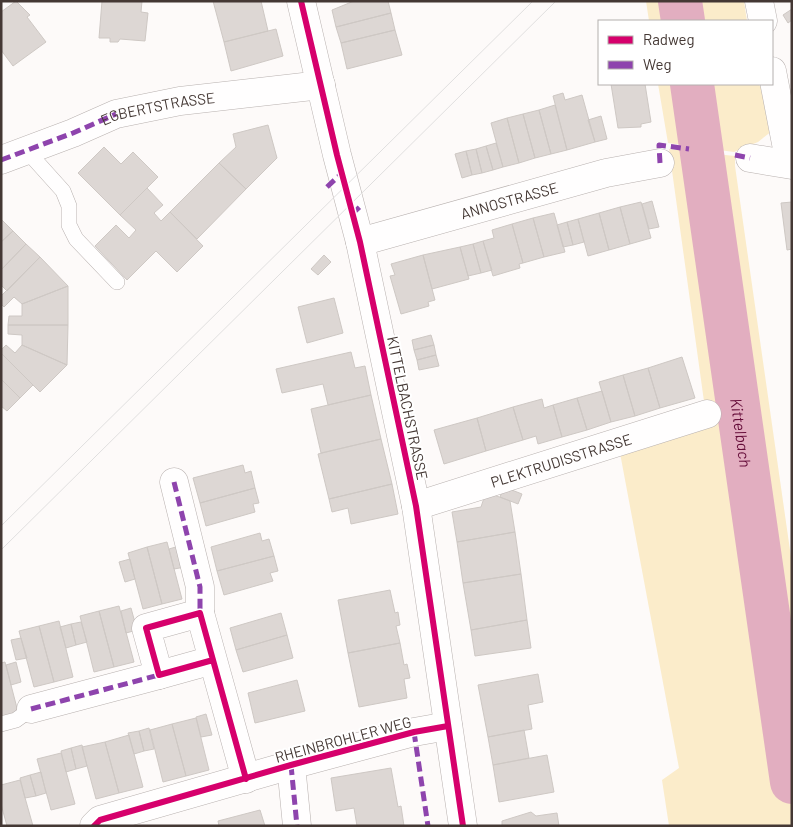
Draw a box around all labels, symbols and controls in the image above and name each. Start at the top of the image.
legend [598,20,773,85]
text: Radweg [643,30,695,48]
text: Weg [643,55,671,73]
street label: EGBERTSTRASSE [98,88,216,129]
street label: ANNOSTRASSE [458,178,560,222]
street label: KITTELBACHSTRASSE [384,334,432,482]
water label: Kittelbach [728,397,756,468]
street label: PLEKTRUDISSTRASSE [488,429,634,491]
street label: RHEINBROHLER WEG [273,712,413,766]

